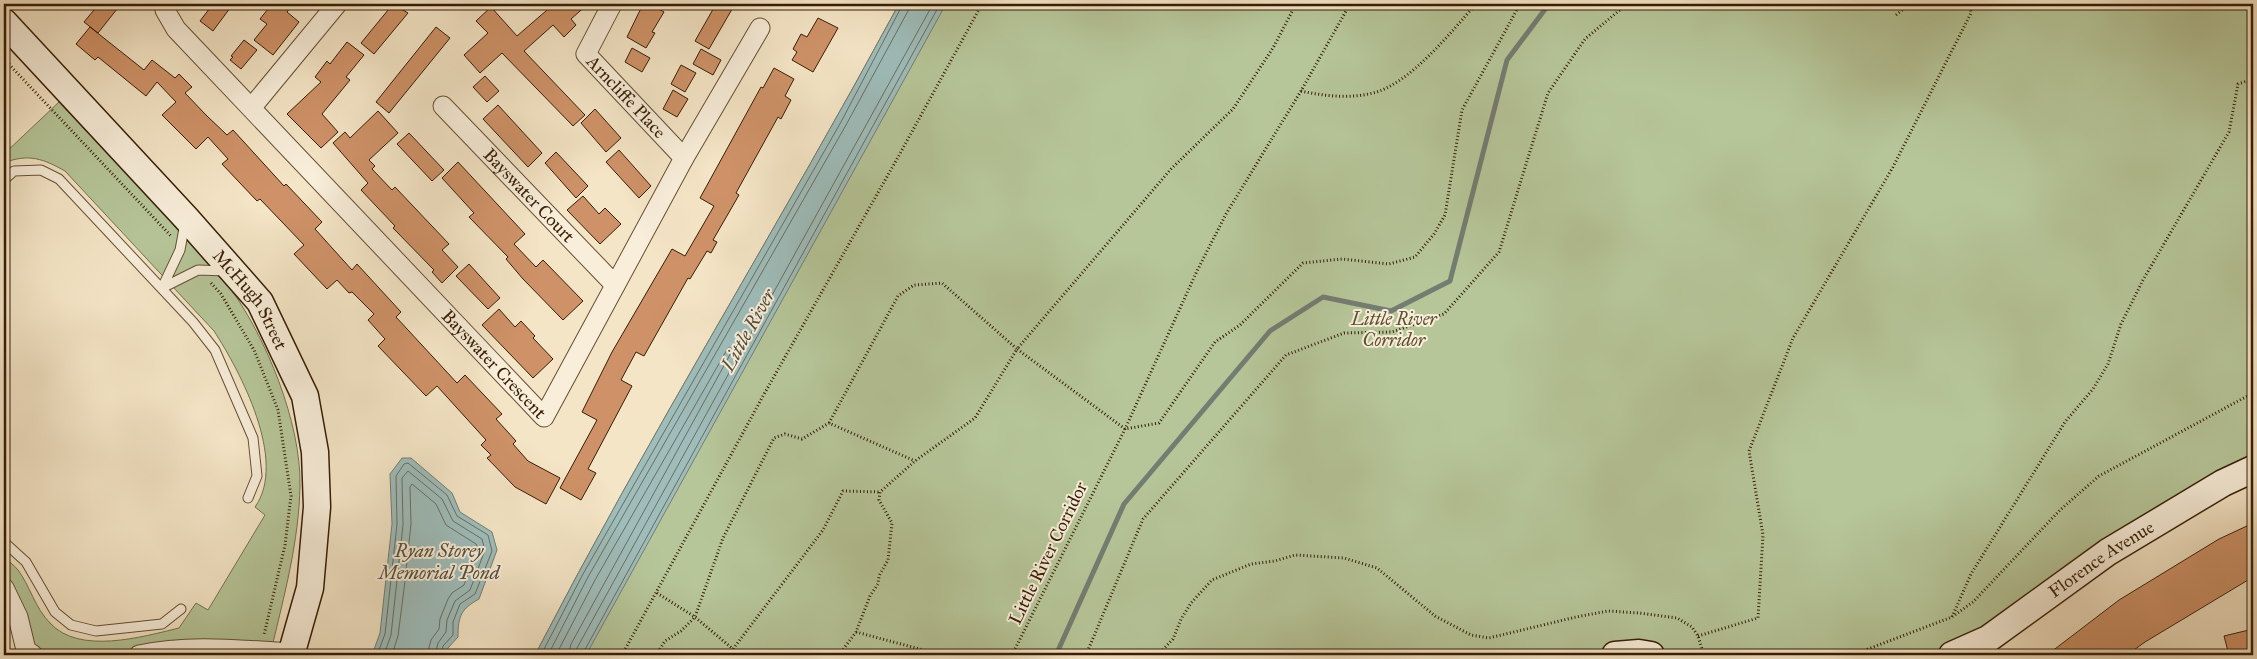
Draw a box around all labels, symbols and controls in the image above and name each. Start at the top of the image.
street label: Arncliffe Place [581,50,671,143]
street label: Bayswater Court [479,144,580,248]
street label: McHugh Street [208,245,292,354]
water label: Little River [716,284,781,376]
street label: Bayswater Crescent [437,305,551,424]
park label: Little River Corridor [1350,308,1438,351]
street label: Little River Corridor [1004,478,1092,628]
street label: Florence Avenue [2044,516,2158,603]
water label: Ryan Storey Memorial Pond [376,539,501,584]

